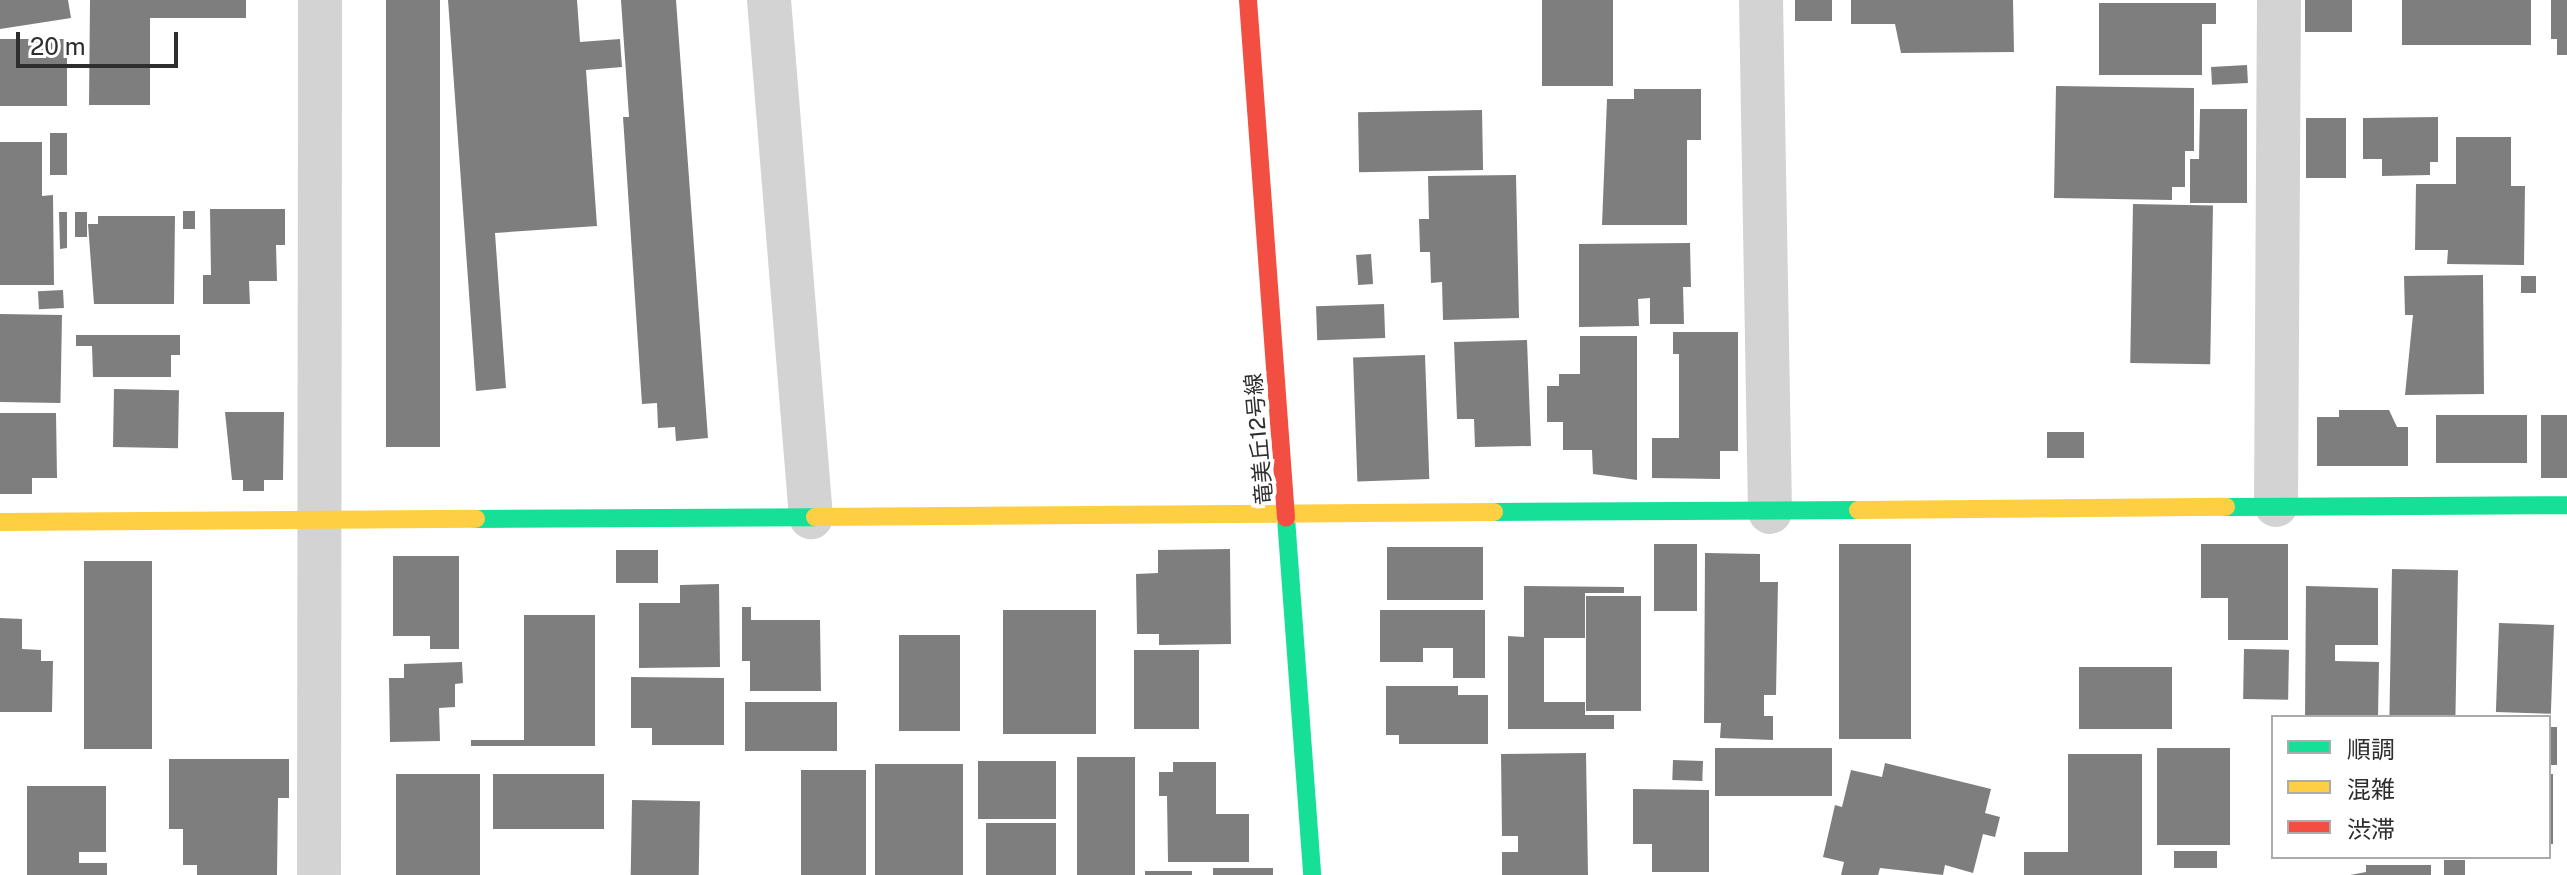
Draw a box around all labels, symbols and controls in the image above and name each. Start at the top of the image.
scale bar [20,16,182,66]
text: 20 m [30,32,86,60]
street label: 竜美丘12号線 [1240,372,1278,506]
legend [2271,715,2551,859]
text: 順調 [2347,735,2395,763]
text: 混雑 [2347,775,2395,803]
text: 渋滞 [2347,815,2395,843]

